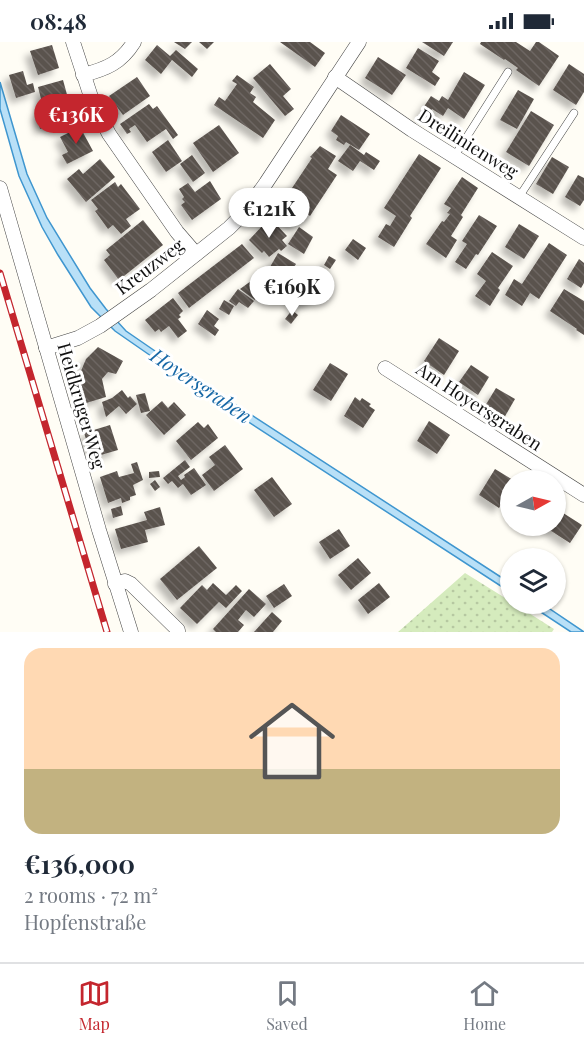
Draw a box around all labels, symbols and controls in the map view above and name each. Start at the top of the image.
text: 08:48 [30,6,87,36]
pin: €136K [34,94,118,145]
text: €136K [48,100,104,127]
street label: Dreilinienweg [414,103,523,184]
pin: €121K [227,188,311,239]
text: €121K [243,194,295,221]
street label: Kreuzweg [110,232,189,300]
pin: €169K [250,266,334,317]
text: €169K [264,272,321,299]
street label: Heidkruger Weg [52,340,112,472]
water label: Hoyersgraben [145,340,258,429]
street label: Am Hoyersgraben [411,356,547,456]
north arrow [500,470,566,536]
map controls [500,470,566,614]
button: layers [500,548,566,614]
icon: home [238,687,346,795]
text: €136,000 [24,846,135,881]
text: 2 rooms · 72 m² [24,881,158,908]
text: Hopfenstraße [24,908,146,935]
tab: Map [78,977,111,1034]
tab: Saved [266,977,308,1034]
tab: Home [463,977,506,1034]

